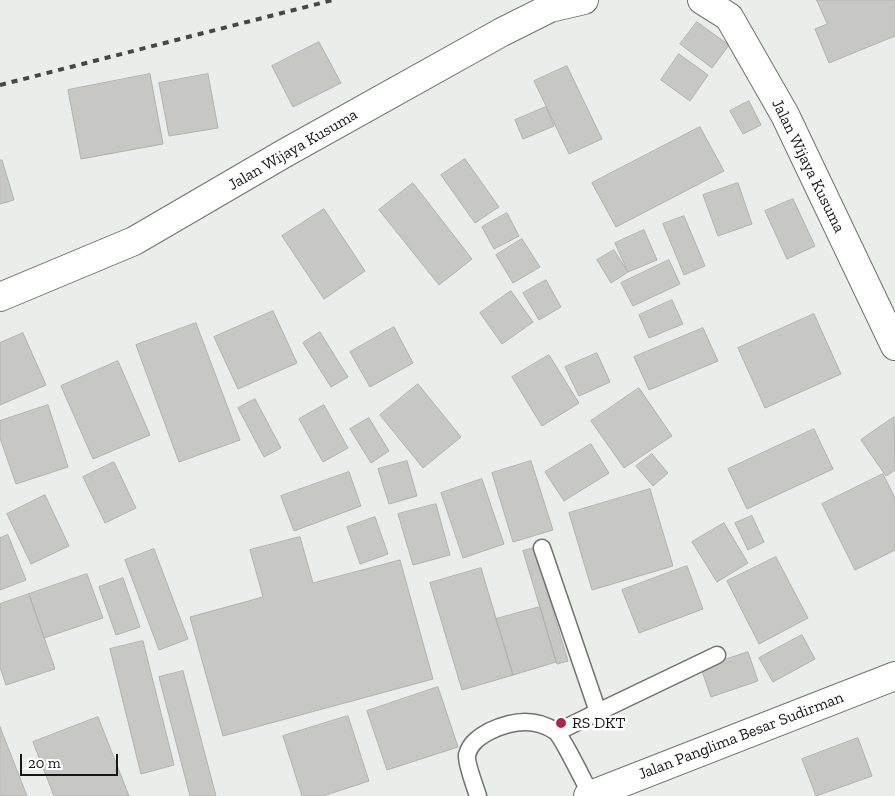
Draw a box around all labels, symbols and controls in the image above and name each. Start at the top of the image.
street label: Jalan Wijaya Kusuma [767,96,849,236]
street label: Jalan Wijaya Kusuma [225,105,361,195]
street label: Jalan Panglima Besar Sudirman [636,688,846,784]
place label: RS DKT [572,713,625,733]
marker: RS DKT [554,716,568,730]
scale bar [22,744,120,776]
text: 20 m [28,754,61,772]

